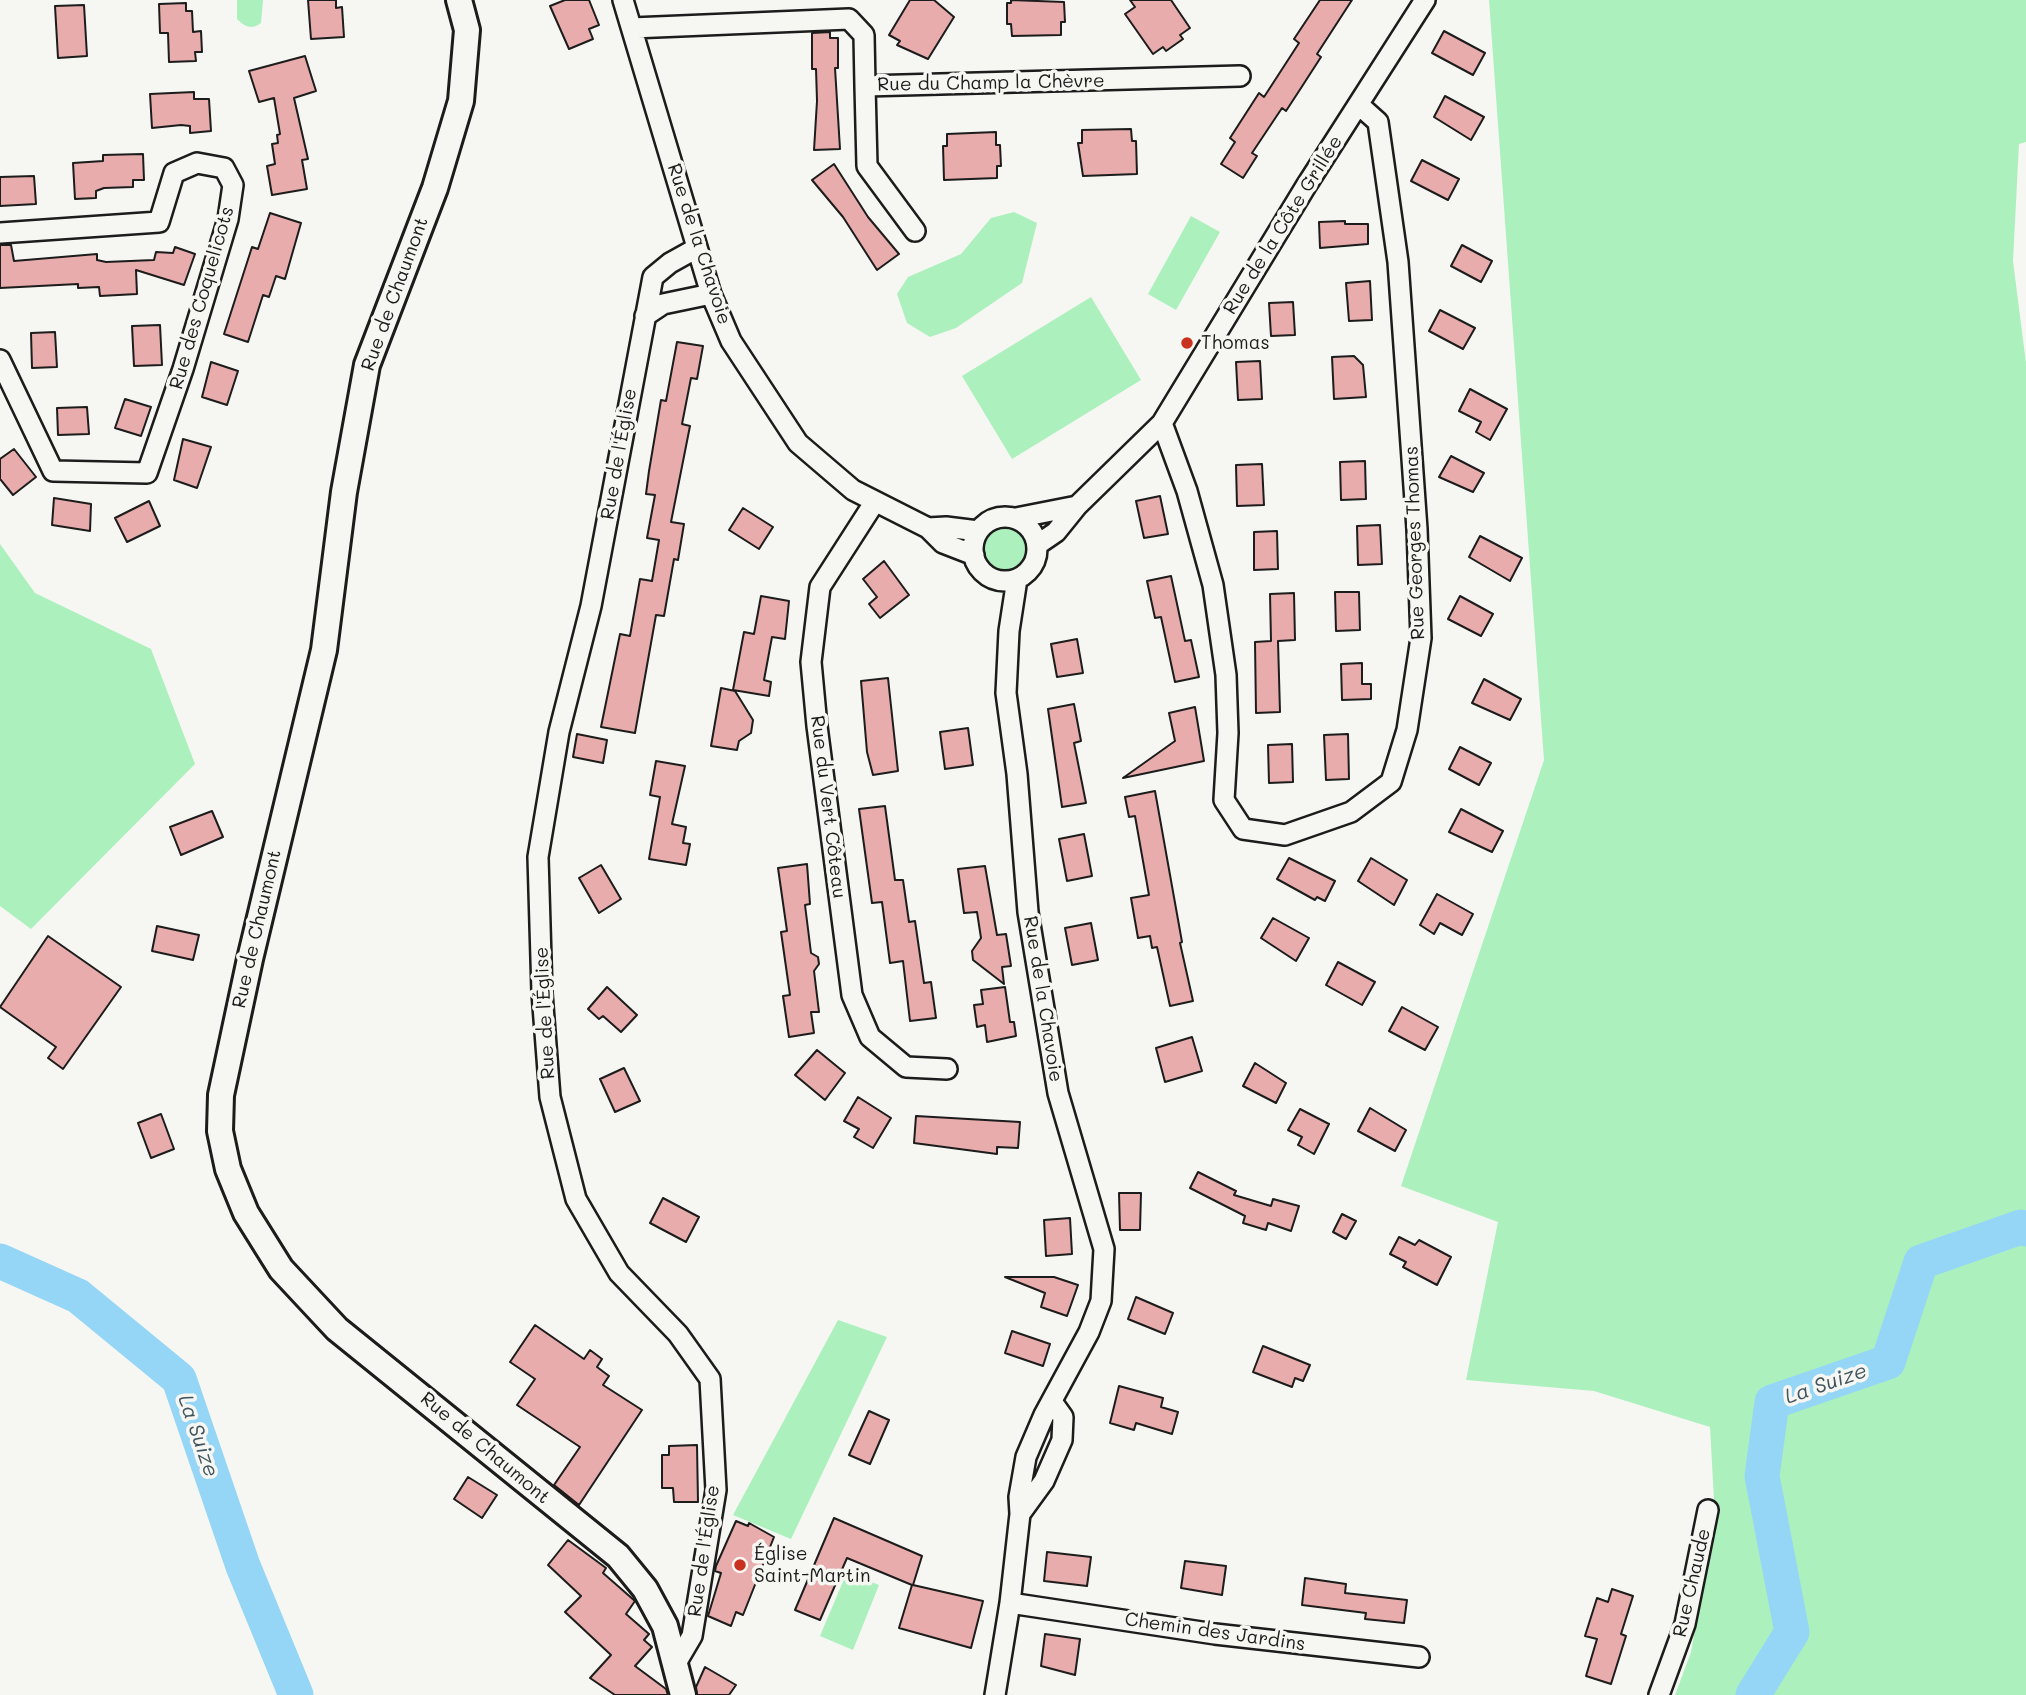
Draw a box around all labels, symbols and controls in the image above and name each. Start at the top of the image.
street label: Rue du Champ la Chèvre [877,70,1105,96]
street label: Rue de la Côte Grillée [1219,131,1347,319]
street label: Rue de la Chavoie [662,161,736,327]
street label: Rue des Coquelicots [165,204,239,392]
street label: Rue de Chaumont [357,214,433,374]
place label: Thomas [1201,332,1270,354]
marker: Thomas [1179,335,1195,351]
street label: Rue de l'Église [596,387,642,521]
street label: Rue Georges Thomas [1400,446,1430,640]
street label: Rue du Vert Côteau [805,714,851,900]
street label: Rue de Chaumont [228,847,286,1011]
street label: Rue de la Chavoie [1019,914,1067,1084]
street label: Rue de l'Église [530,946,560,1080]
water label: La Suize [1782,1358,1870,1410]
street label: Rue de Chaumont [416,1387,554,1509]
water label: La Suize [172,1392,224,1480]
street label: Rue de l'Église [683,1484,725,1618]
street label: Rue Chaude [1668,1526,1716,1640]
place label: Église Saint-Martin [754,1543,870,1587]
marker: Église Saint-Martin [732,1557,748,1573]
street label: Chemin des Jardins [1123,1608,1307,1656]

